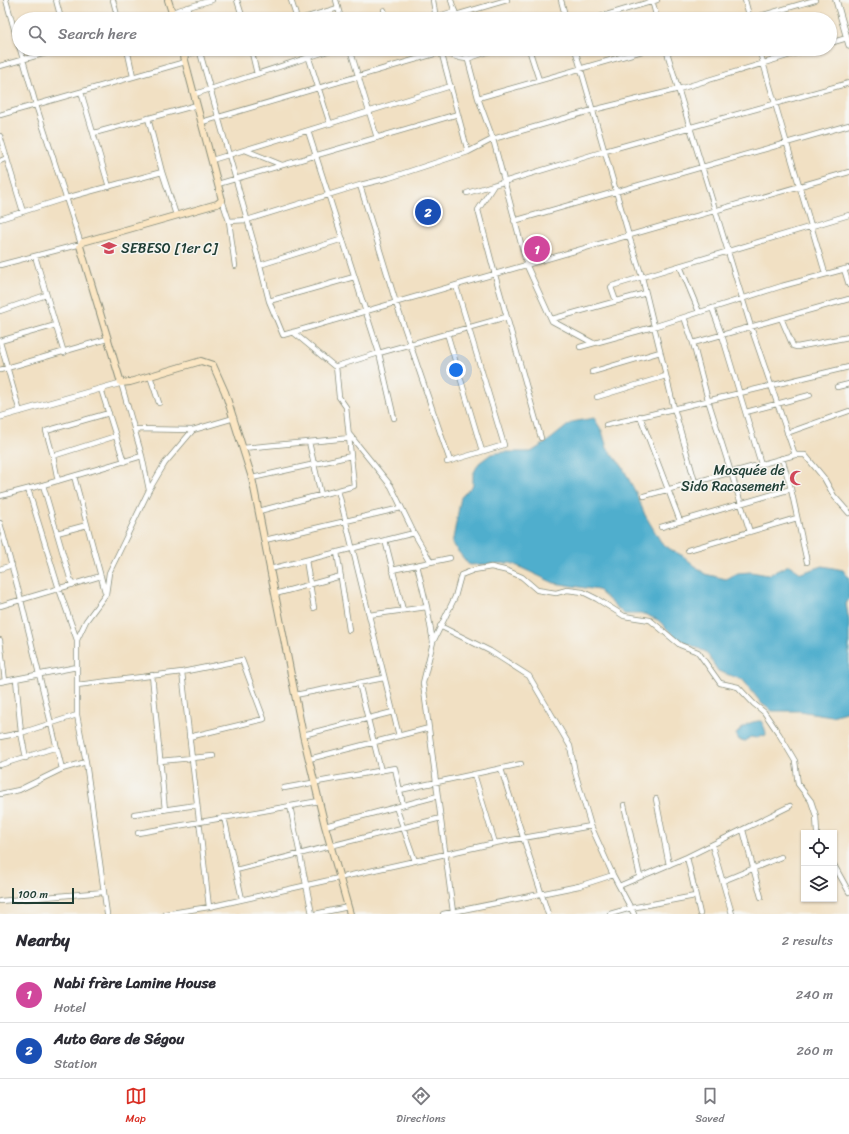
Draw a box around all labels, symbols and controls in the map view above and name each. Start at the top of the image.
search box [12,12,837,56]
text: Search here [58,21,137,47]
icon: search [26,23,48,45]
pin: 2 [415,197,441,227]
pin: 1 [524,234,550,264]
place label: SEBESO [1er C] [121,236,219,261]
school or university icon: SEBESO [1er C] [100,239,118,257]
your location [446,360,466,380]
place label: Mosquée de Sido Racasement [681,458,786,499]
mosque icon: Mosquée de Sido Racasement [788,469,806,487]
map controls [801,830,837,902]
button: locate [801,830,837,866]
button: layers [801,866,837,902]
text: 100 m [18,885,48,904]
scale bar [12,886,74,905]
text: Nearby [16,925,70,955]
text: 2 results [782,929,833,952]
text: Nabi frère Lamine House [54,970,216,996]
text: 1 [26,983,32,1006]
text: 240 m [796,983,833,1006]
text: Hotel [54,996,86,1019]
text: Auto Gare de Ségou [54,1026,184,1052]
text: 2 [25,1039,33,1062]
text: 260 m [797,1039,833,1062]
text: Station [54,1052,97,1075]
tab: Map [125,1085,147,1128]
tab: Directions [396,1085,446,1128]
tab: Saved [695,1085,724,1128]

